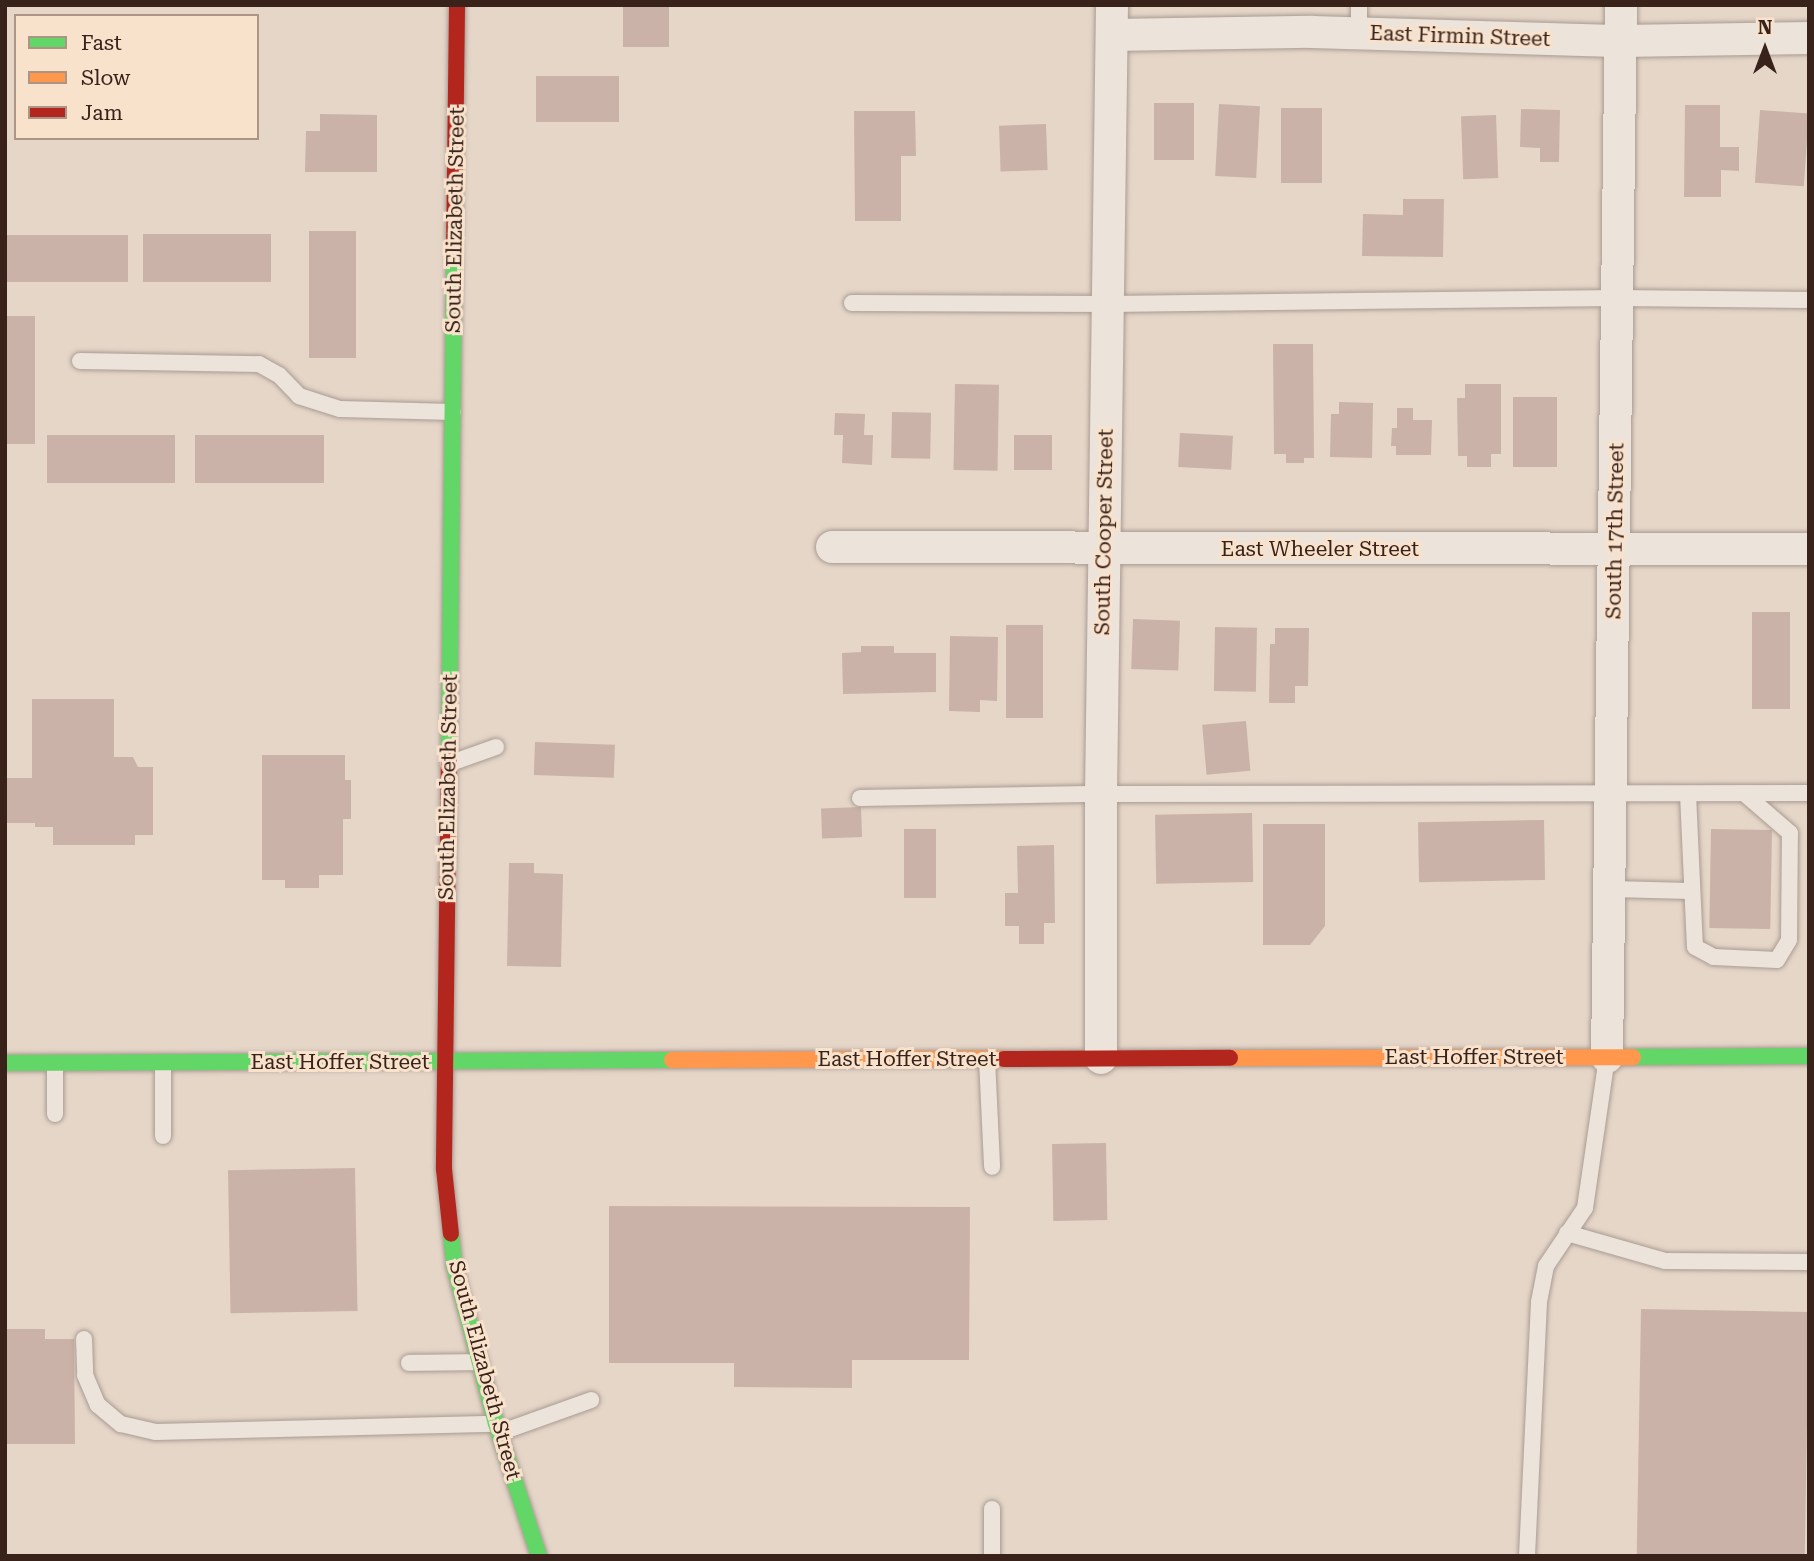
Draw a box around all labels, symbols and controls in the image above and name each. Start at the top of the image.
legend [14,14,259,140]
north arrow [1730,14,1800,84]
text: N [1758,16,1772,39]
street label: East Firmin Street [1369,20,1551,52]
text: Fast [81,31,122,55]
text: Slow [81,66,130,90]
text: Jam [81,101,123,125]
street label: South Elizabeth Street [440,107,470,333]
street label: South Cooper Street [1090,429,1118,635]
street label: South 17th Street [1601,443,1629,619]
street label: East Wheeler Street [1221,536,1419,562]
street label: South Elizabeth Street [433,674,463,900]
street label: East Hoffer Street [1385,1044,1563,1070]
street label: East Hoffer Street [818,1046,996,1072]
street label: East Hoffer Street [251,1049,429,1075]
street label: South Elizabeth Street [444,1258,526,1482]

